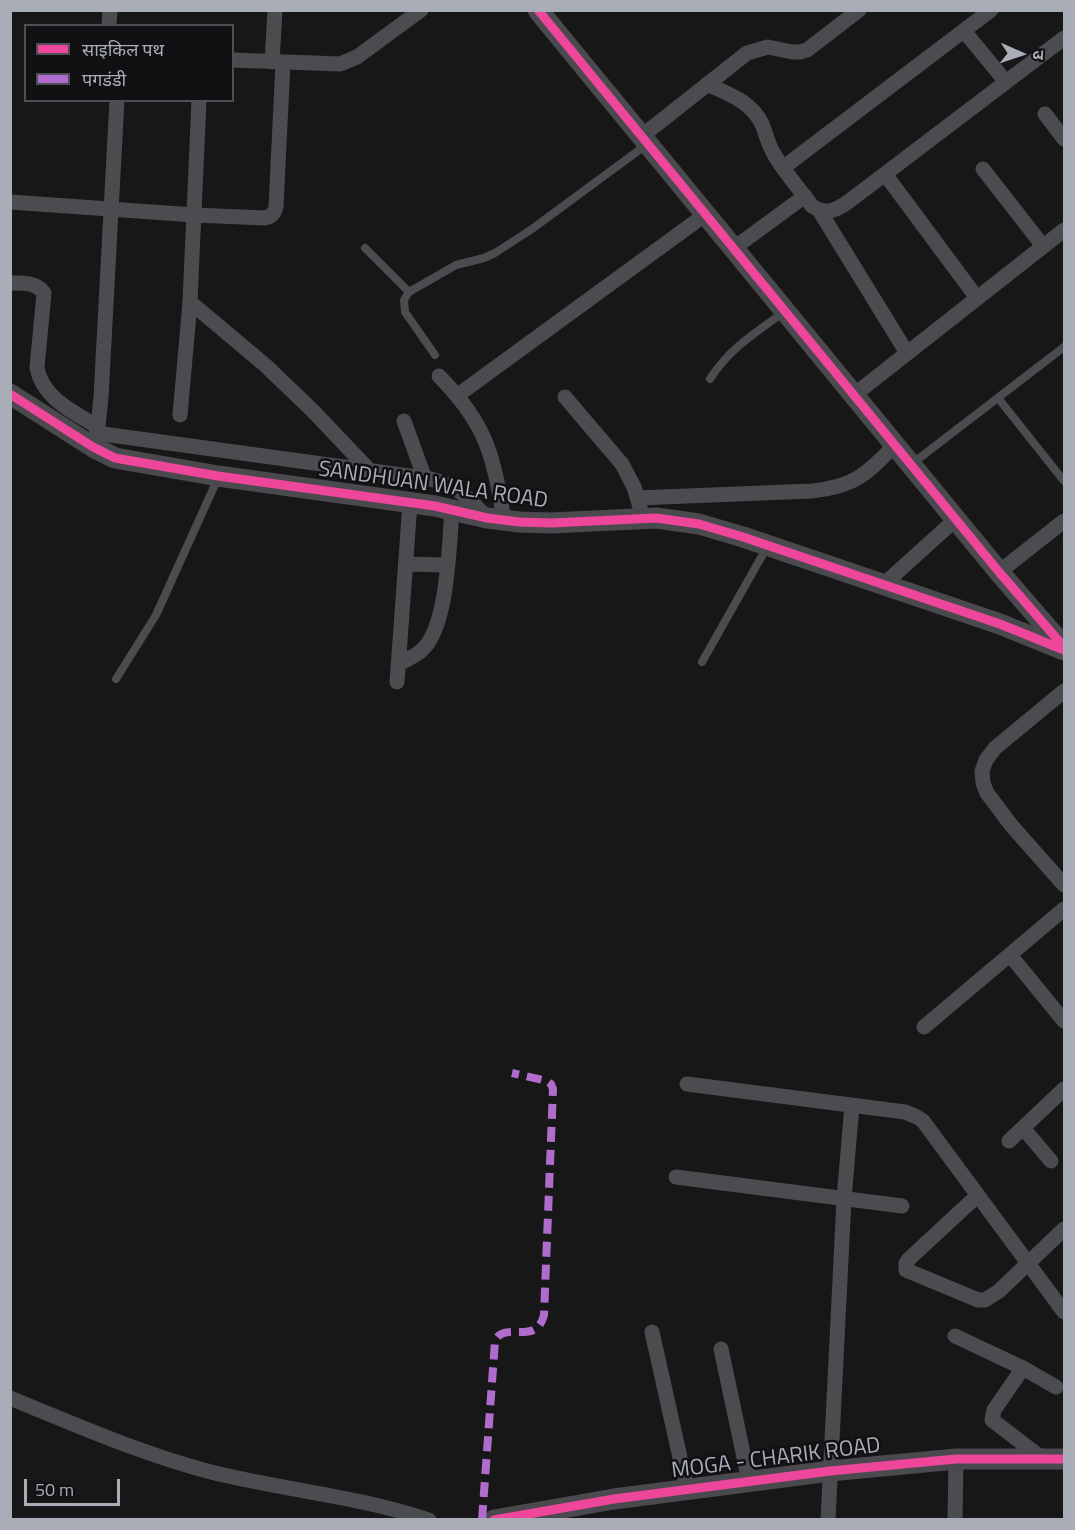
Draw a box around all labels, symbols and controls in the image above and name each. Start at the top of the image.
legend [24,24,234,102]
north arrow [991,24,1051,84]
text: साइकिल पथ [82,36,164,63]
text: उ [1027,50,1051,60]
text: पगडंडी [82,66,126,93]
street label: SANDHUAN WALA ROAD [317,457,549,515]
street label: MOGA - CHARIK ROAD [670,1433,882,1485]
scale bar [27,1467,123,1505]
text: 50 m [35,1476,74,1503]

